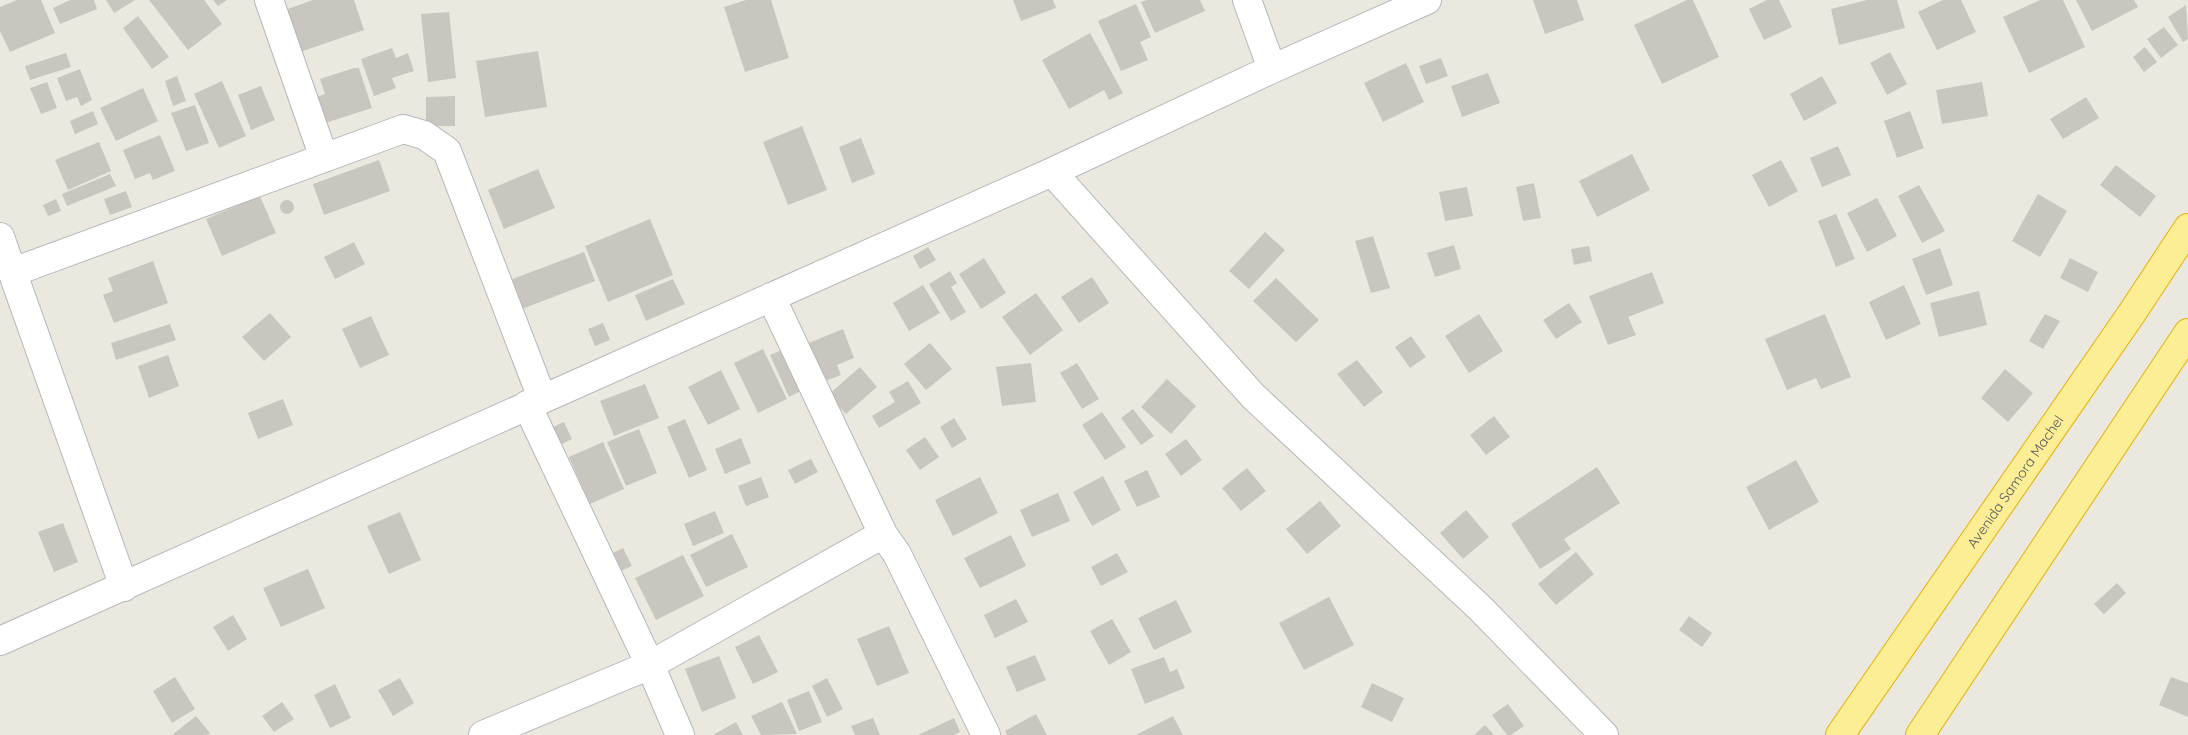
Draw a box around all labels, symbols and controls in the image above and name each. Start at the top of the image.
street label: Avenida Samora Machel [1963,412,2067,552]

